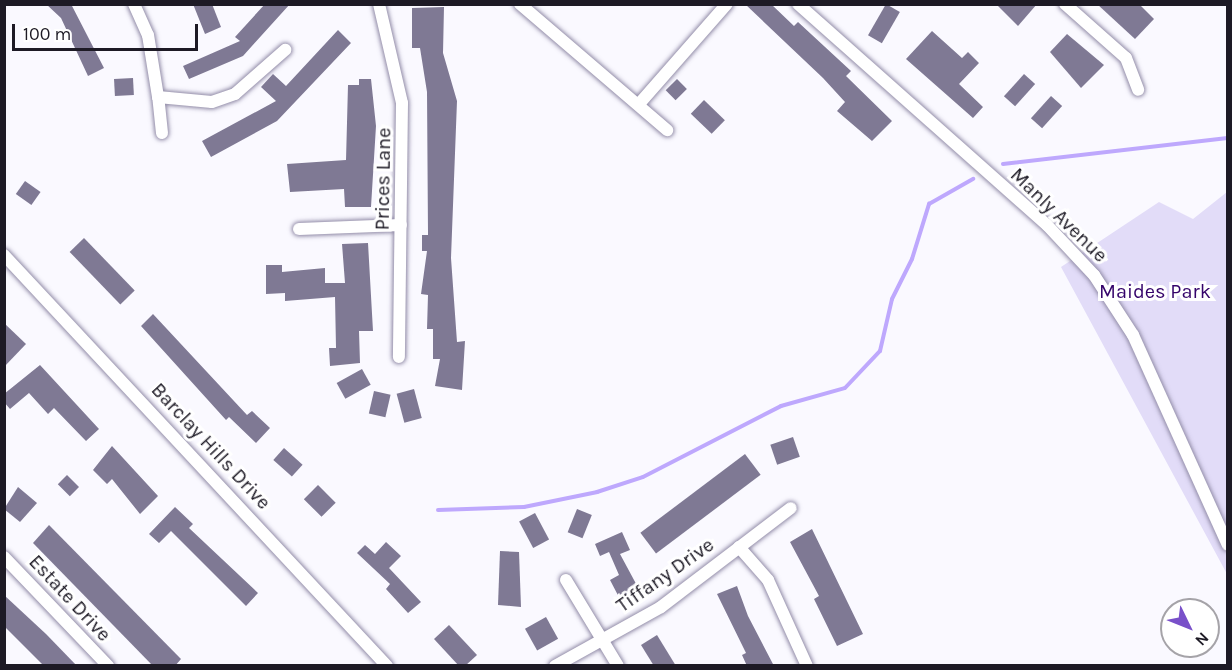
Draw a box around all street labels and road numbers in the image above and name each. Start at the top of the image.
street label: Prices Lane [370,127,396,231]
street label: Manly Avenue [1006,163,1112,267]
street label: Barclay Hills Drive [146,378,276,514]
street label: Tiffany Drive [612,533,718,617]
street label: Estate Drive [24,550,116,646]

